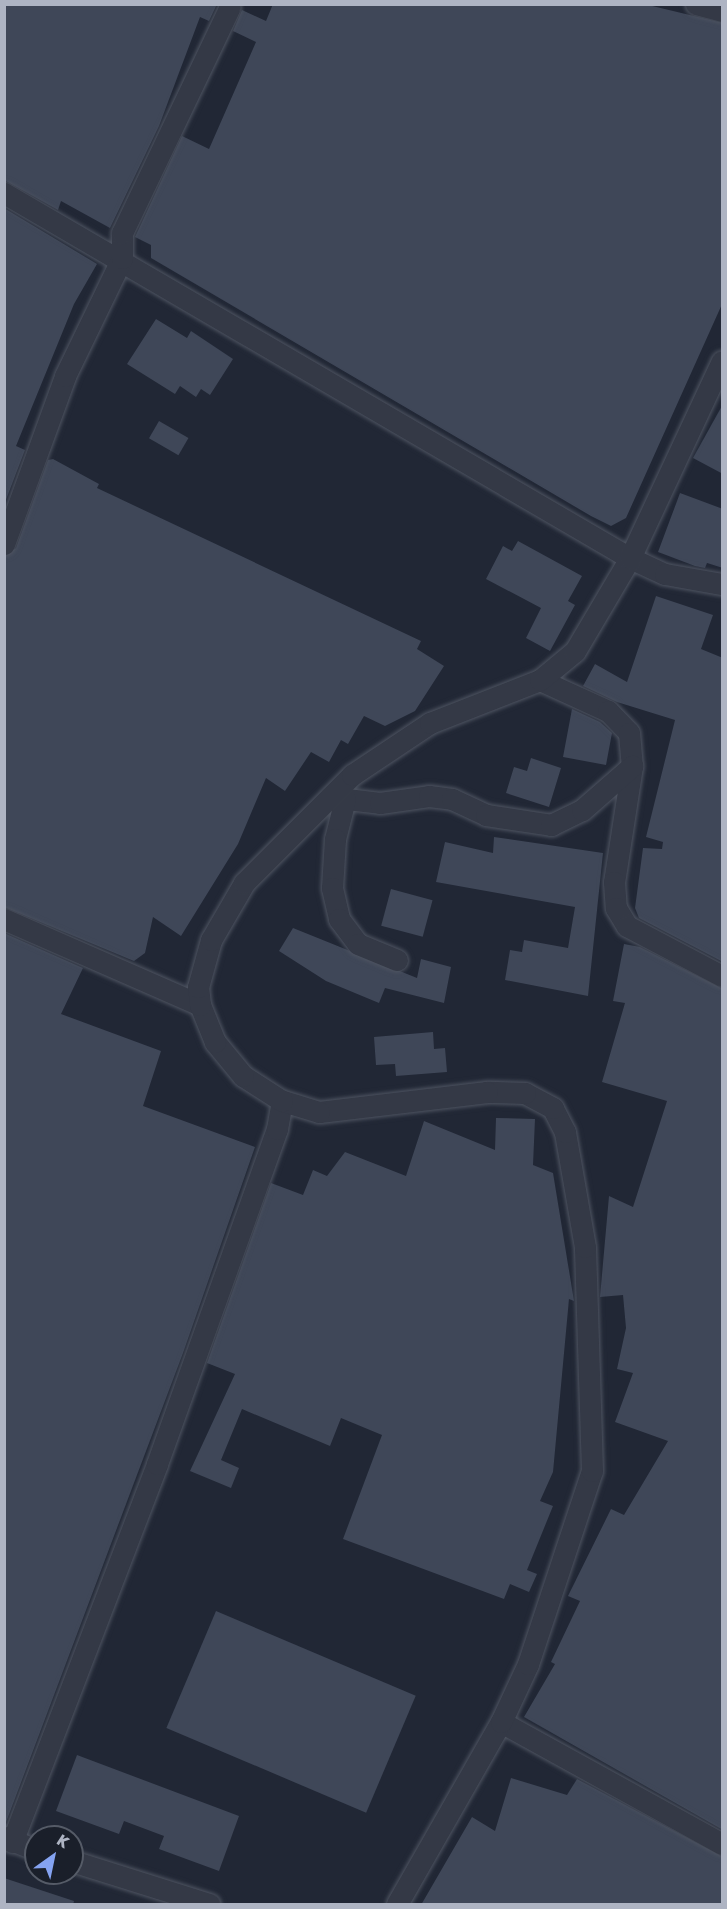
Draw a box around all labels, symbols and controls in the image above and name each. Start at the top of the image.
north arrow [24,1825,84,1885]
text: K [53,1830,73,1852]

